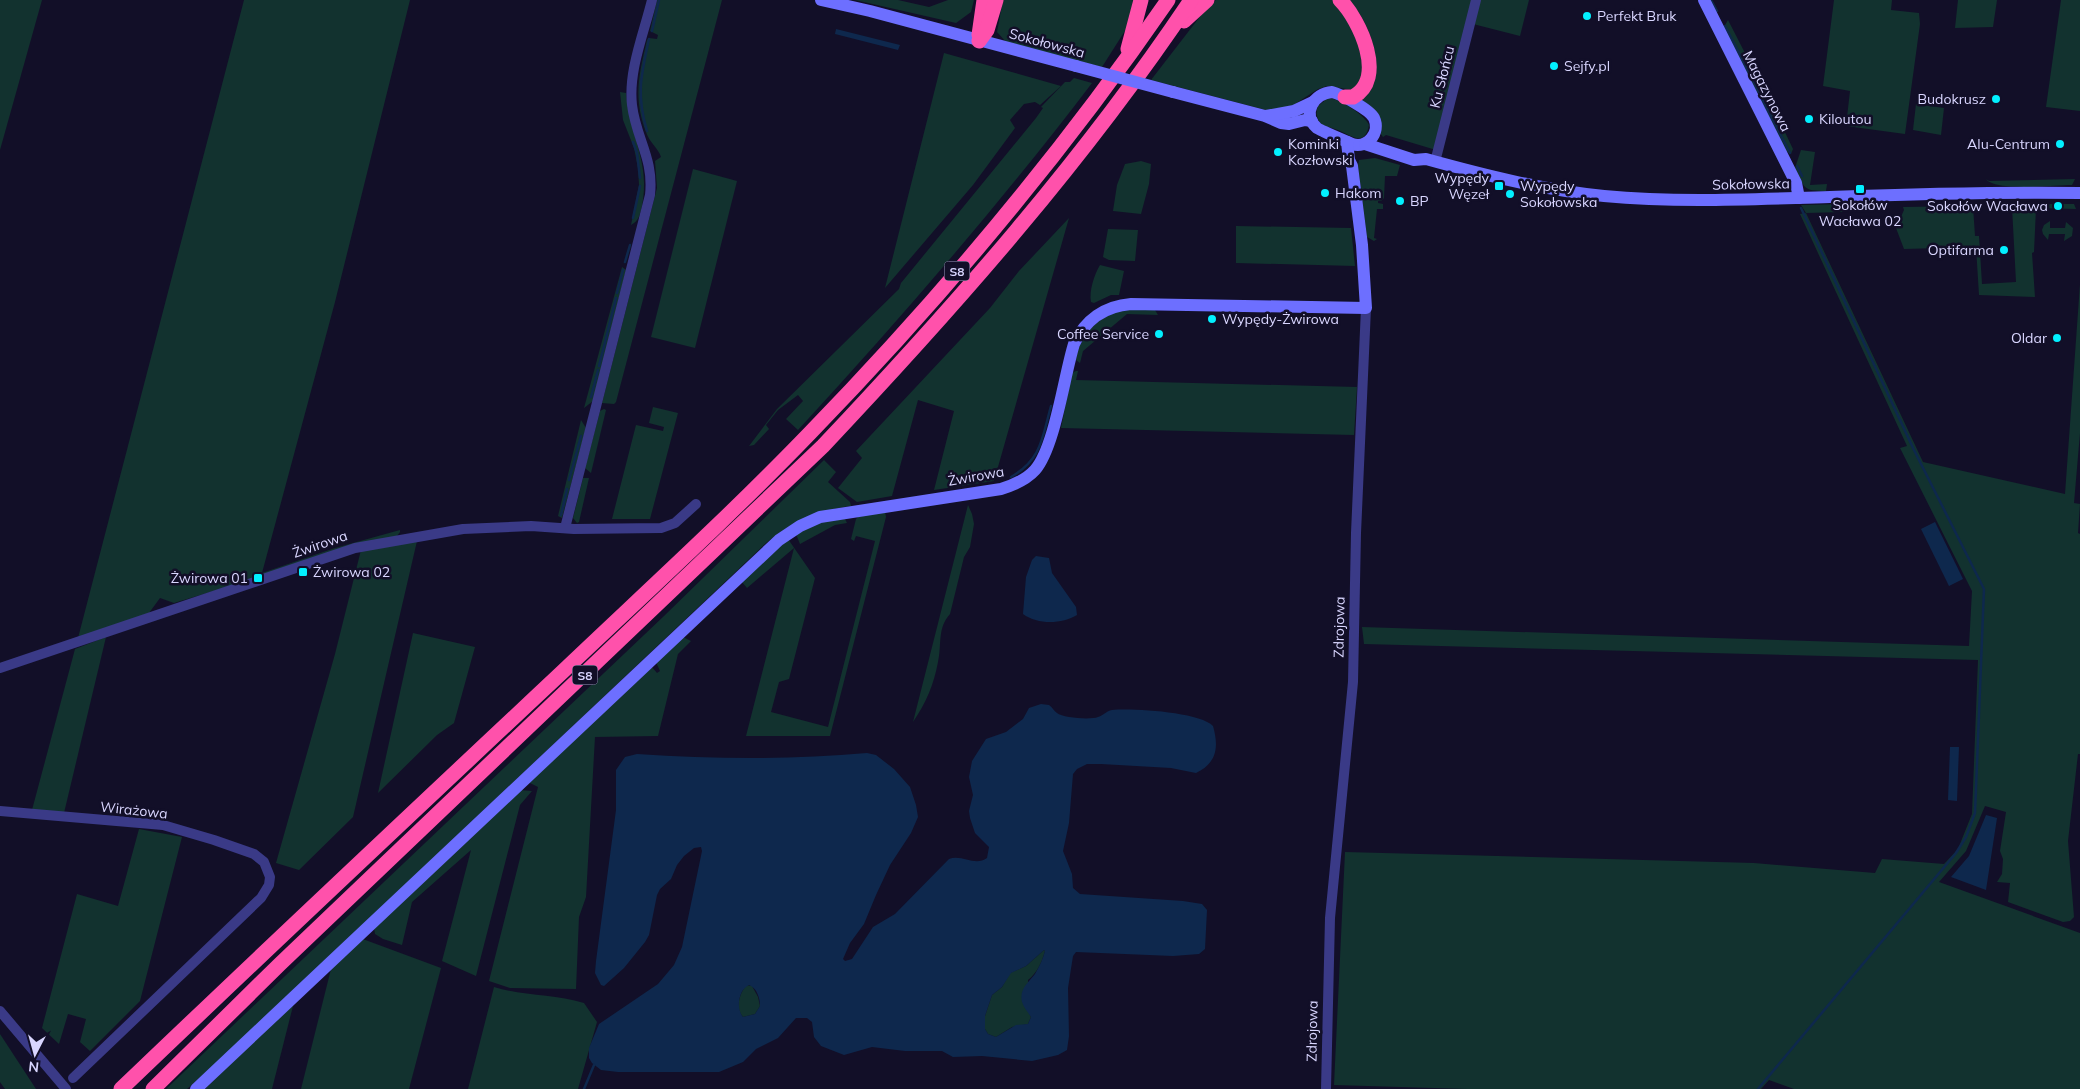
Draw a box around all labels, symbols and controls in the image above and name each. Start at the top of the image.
place label: Perfekt Bruk [1597,7,1677,25]
marker: Perfekt Bruk [1581,10,1593,22]
street label: Sokołowska [1007,24,1087,62]
street label: Ku Słońcu [1426,44,1458,110]
street label: Magazynowa [1739,48,1795,134]
place label: Sejfy.pl [1564,57,1610,75]
marker: Sejfy.pl [1548,60,1560,72]
place label: Budokrusz [1917,90,1986,108]
marker: Budokrusz [1990,93,2002,105]
place label: Kiloutou [1819,110,1872,128]
marker: Kiloutou [1803,113,1815,125]
place label: Kominki Kozłowski [1288,135,1353,169]
place label: Alu-Centrum [1967,135,2050,153]
marker: Alu-Centrum [2054,138,2066,150]
marker: Kominki Kozłowski [1272,146,1284,158]
place label: Wypędy Węzeł [1435,169,1490,203]
street label: Sokołowska [1712,174,1790,194]
place label: Wypędy Sokołowska [1520,177,1597,211]
marker: Wypędy Węzeł [1493,180,1505,192]
marker: Sokołów Wacława 02 [1854,183,1866,195]
place label: Hakom [1335,184,1381,202]
marker: Hakom [1319,187,1331,199]
marker: Wypędy Sokołowska [1504,188,1516,200]
place label: BP [1410,192,1429,210]
marker: BP [1394,195,1406,207]
place label: Sokołów Wacława 02 [1819,196,1901,230]
place label: Sokołów Wacława [1927,197,2048,215]
marker: Sokołów Wacława [2052,200,2064,212]
place label: Optifarma [1928,241,1994,259]
marker: Optifarma [1998,244,2010,256]
road number: S8 [944,262,970,280]
place label: Wypędy-Żwirowa [1222,310,1339,328]
marker: Wypędy-Żwirowa [1206,313,1218,325]
place label: Coffee Service [1057,325,1149,343]
marker: Coffee Service [1153,328,1165,340]
place label: Oldar [2011,329,2048,347]
marker: Oldar [2051,332,2063,344]
street label: Żwirowa [946,462,1006,490]
street label: Żwirowa [290,526,350,562]
place label: Żwirowa 02 [313,563,390,581]
marker: Żwirowa 02 [297,566,309,578]
place label: Żwirowa 01 [171,569,248,587]
marker: Żwirowa 01 [252,572,264,584]
street label: Zdrojowa [1329,596,1349,658]
road number: S8 [572,666,598,684]
street label: Wirażowa [99,798,169,822]
street label: Zdrojowa [1302,1000,1322,1062]
north arrow [10,1029,60,1079]
text: N [27,1057,40,1076]

